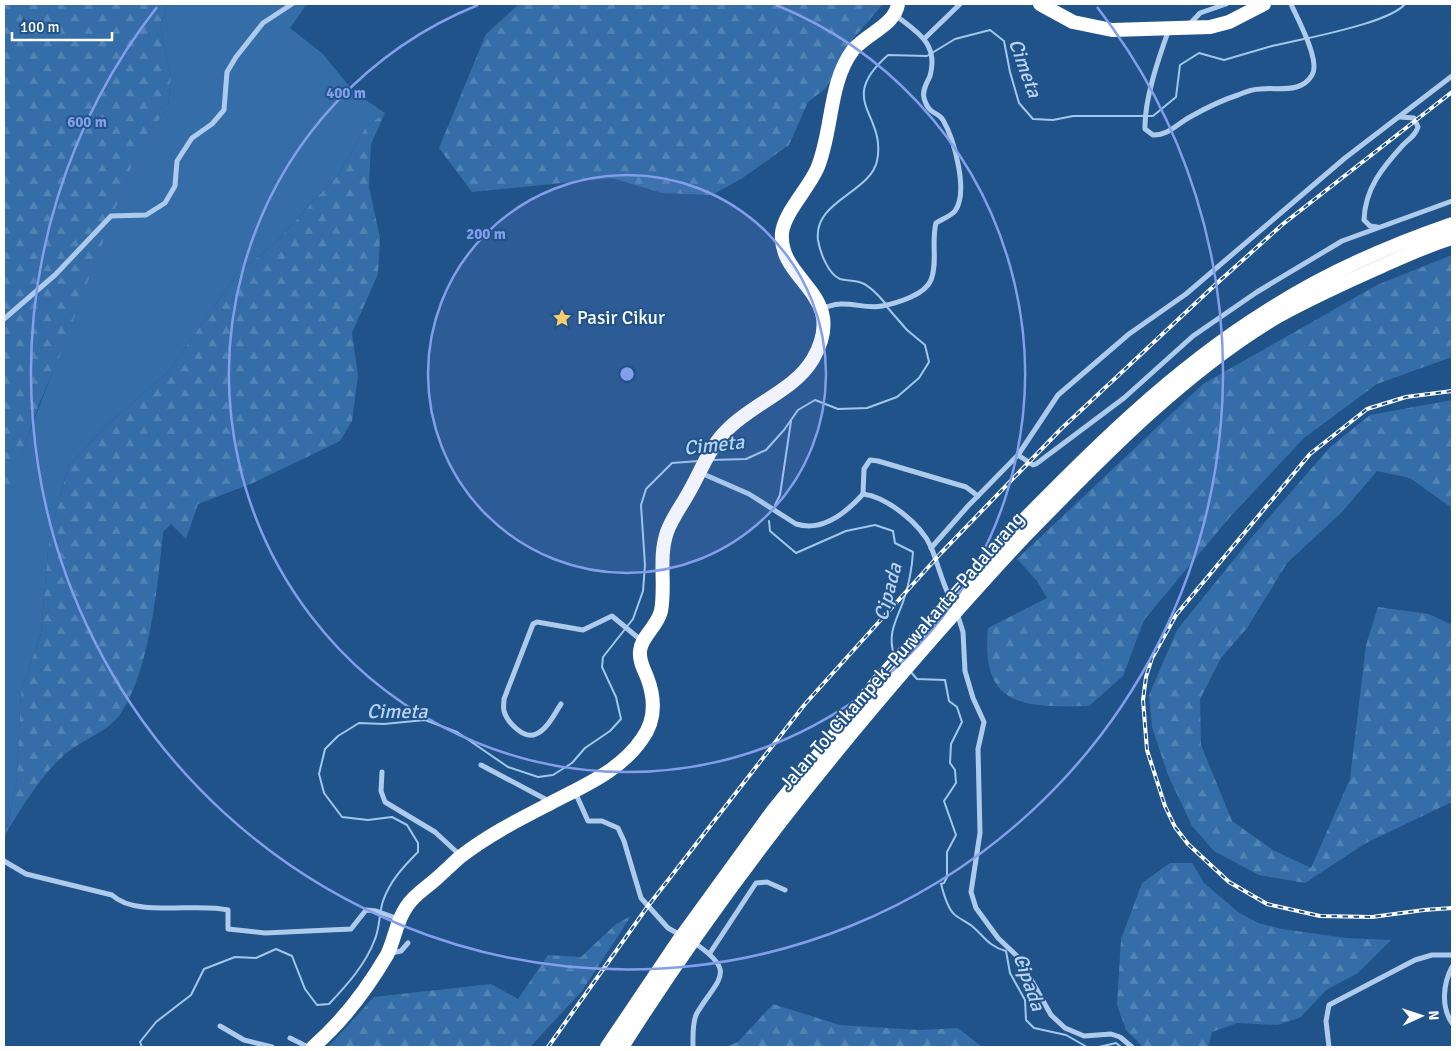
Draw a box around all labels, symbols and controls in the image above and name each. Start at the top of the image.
scale bar [12,10,112,42]
text: 100 m [20,18,60,36]
water label: Cimeta [1003,35,1047,102]
text: 400 m [326,84,366,102]
text: 600 m [67,113,107,131]
text: 200 m [466,225,506,243]
place label: Pasir Cikur [577,306,665,330]
place icon: Pasir Cikur [551,307,573,329]
centre of rings [618,365,636,383]
water label: Cimeta [683,429,746,461]
street label: Jalan Tol Cikampek–Purwakarta–Padalarang [775,507,1029,795]
water label: Cipada [868,559,908,624]
water label: Cimeta [367,699,428,724]
water label: Cipada [1008,950,1051,1015]
north arrow [1396,991,1446,1041]
text: N [1425,1010,1442,1021]

